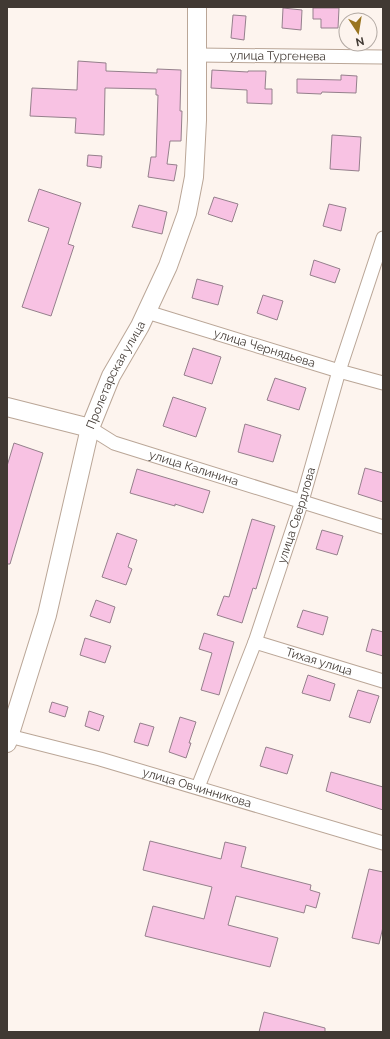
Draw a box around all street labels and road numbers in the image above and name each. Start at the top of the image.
street label: улица Тургенева [230,48,326,63]
street label: Пролетарская улица [83,319,148,431]
street label: улица Чернядьева [212,326,317,370]
street label: улица Калинина [147,447,240,488]
street label: улица Свердлова [275,466,318,565]
street label: Тихая улица [284,645,354,678]
street label: улица Овчинникова [141,765,253,811]

